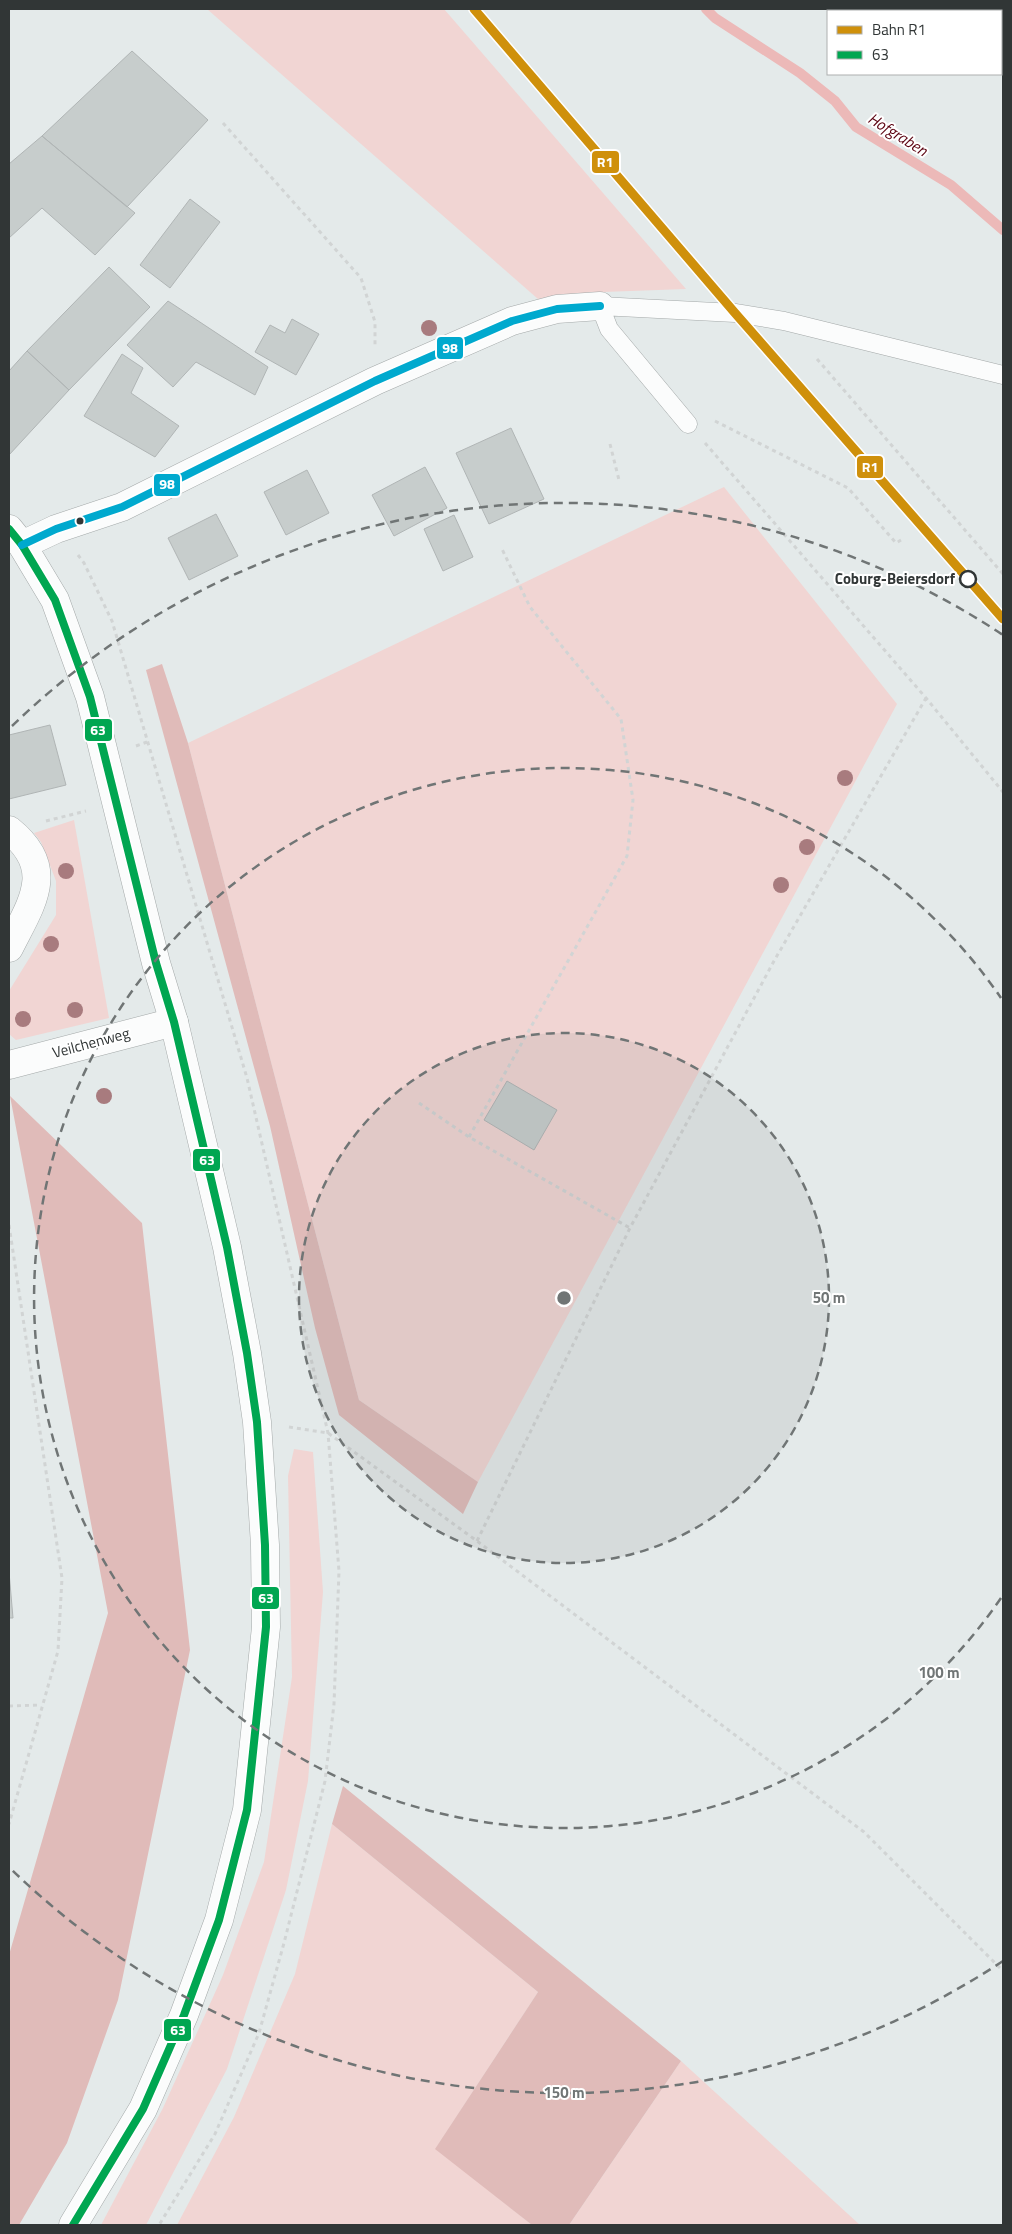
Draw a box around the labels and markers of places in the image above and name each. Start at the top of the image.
unlabelled marker [75,516,85,526]
place label: Coburg-Beiersdorf [835,567,956,590]
marker: Coburg-Beiersdorf [959,570,977,588]
centre of rings [555,1289,573,1307]

